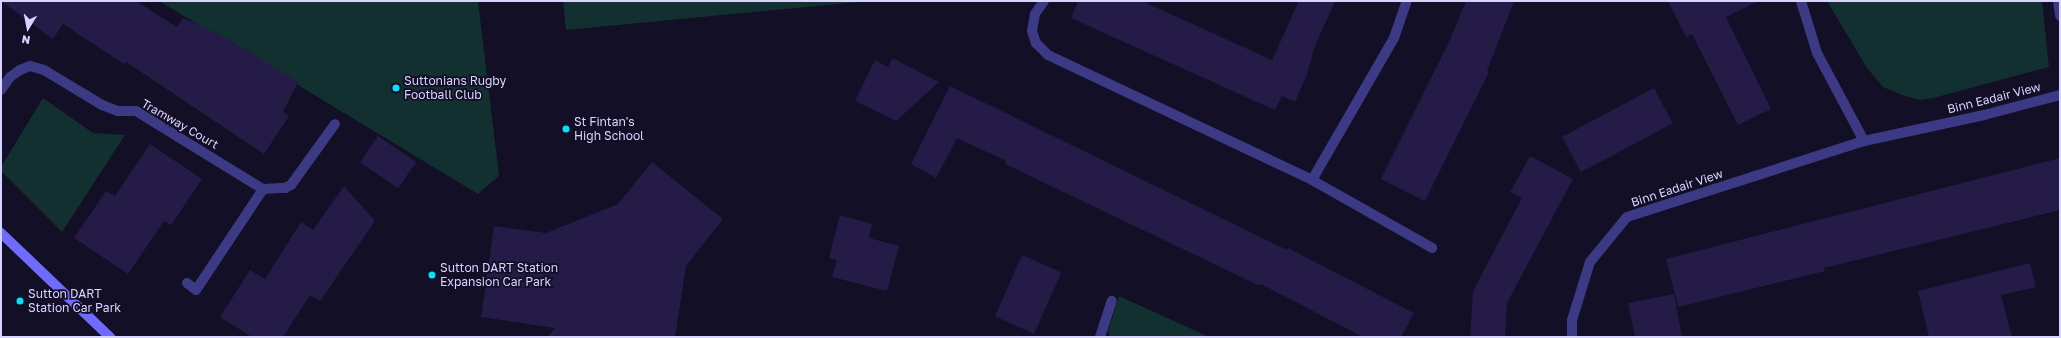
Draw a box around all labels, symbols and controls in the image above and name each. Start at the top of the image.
north arrow [8,8,48,48]
text: N [21,33,31,47]
place label: Suttonians Rugby Football Club [404,74,506,102]
street label: Binn Eadair View [1946,79,2042,117]
marker: Suttonians Rugby Football Club [391,83,401,93]
street label: Tramway Court [139,96,221,152]
place label: St Fintan's High School [574,115,644,143]
marker: St Fintan's High School [561,124,571,134]
street label: Binn Eadair View [1629,166,1725,210]
place label: Sutton DART Station Expansion Car Park [440,261,558,289]
marker: Sutton DART Station Expansion Car Park [427,270,437,280]
place label: Sutton DART Station Car Park [28,287,121,315]
marker: Sutton DART Station Car Park [15,296,25,306]

